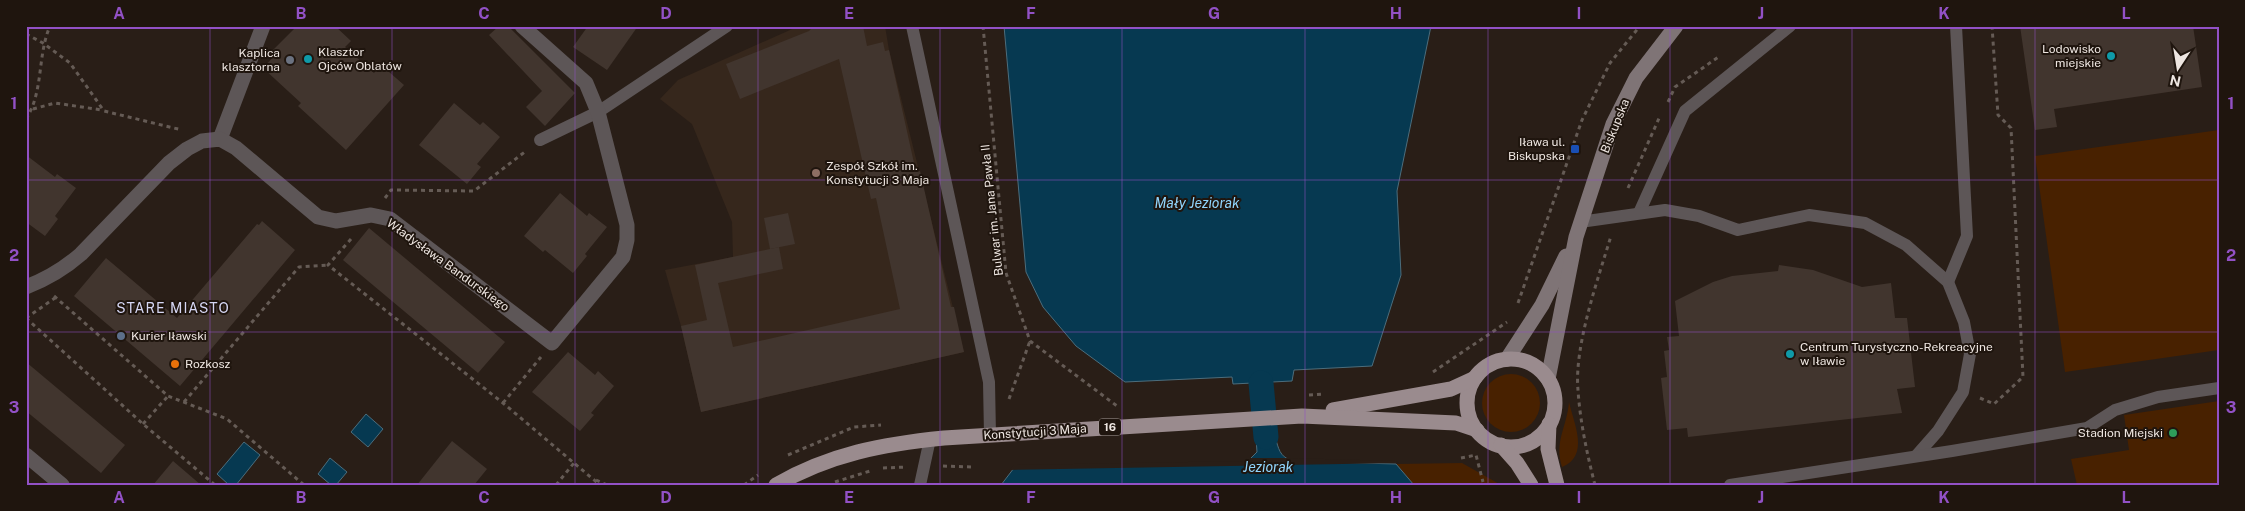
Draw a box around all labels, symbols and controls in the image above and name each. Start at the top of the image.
text: A [113,4,125,23]
text: B [296,4,307,23]
text: C [478,4,490,23]
text: D [660,4,672,23]
text: E [844,4,854,23]
text: F [1026,4,1036,23]
text: G [1208,4,1220,23]
text: H [1390,4,1402,23]
text: I [1577,4,1581,23]
text: J [1758,4,1764,23]
text: K [1938,4,1950,23]
text: L [2121,4,2131,23]
place label: Lodowisko miejskie [2042,42,2101,70]
north arrow [2152,42,2202,92]
place label: Klasztor Ojców Oblatów [318,45,402,73]
place label: Kaplica klasztorna [222,46,280,74]
marker: Lodowisko miejskie [2105,50,2117,62]
marker: Klasztor Ojców Oblatów [302,53,314,65]
marker: Kaplica klasztorna [284,54,296,66]
text: N [2168,72,2182,90]
text: 1 [11,94,17,113]
text: 1 [2228,94,2234,113]
street label: Biskupska [1598,97,1632,155]
place label: Iława ul. Biskupska [1508,135,1565,163]
street label: Bulwar im. Jana Pawła II [978,143,1006,277]
marker: Iława ul. Biskupska [1569,143,1581,155]
place label: Zespół Szkół im. Konstytucji 3 Maja [826,159,929,187]
marker: Zespół Szkół im. Konstytucji 3 Maja [810,167,822,179]
water label: Mały Jeziorak [1154,195,1240,211]
street label: Władysława Bandurskiego [384,216,512,314]
text: 2 [9,246,19,265]
text: 2 [2226,246,2236,265]
district label: STARE MIASTO [116,300,230,316]
place label: Kurier Iławski [131,329,207,343]
marker: Kurier Iławski [115,330,127,342]
place label: Centrum Turystyczno-Rekreacyjne w Iławie [1800,340,1993,368]
marker: Centrum Turystyczno-Rekreacyjne w Iławie [1784,348,1796,360]
place label: Rozkosz [185,357,231,371]
marker: Rozkosz [169,358,181,370]
text: 3 [9,398,19,417]
text: 3 [2226,398,2236,417]
road number: 16 [1099,418,1121,436]
street label: Konstytucji 3 Maja [983,421,1087,443]
place label: Stadion Miejski [2078,426,2163,440]
marker: Stadion Miejski [2167,427,2179,439]
water label: Jeziorak [1243,459,1294,475]
text: A [113,488,125,507]
text: B [296,488,307,507]
text: C [478,488,490,507]
text: D [660,488,672,507]
text: E [844,488,854,507]
text: F [1026,488,1036,507]
text: G [1208,488,1220,507]
text: H [1390,488,1402,507]
text: I [1577,488,1581,507]
text: J [1758,488,1764,507]
text: K [1938,488,1950,507]
text: L [2121,488,2131,507]

